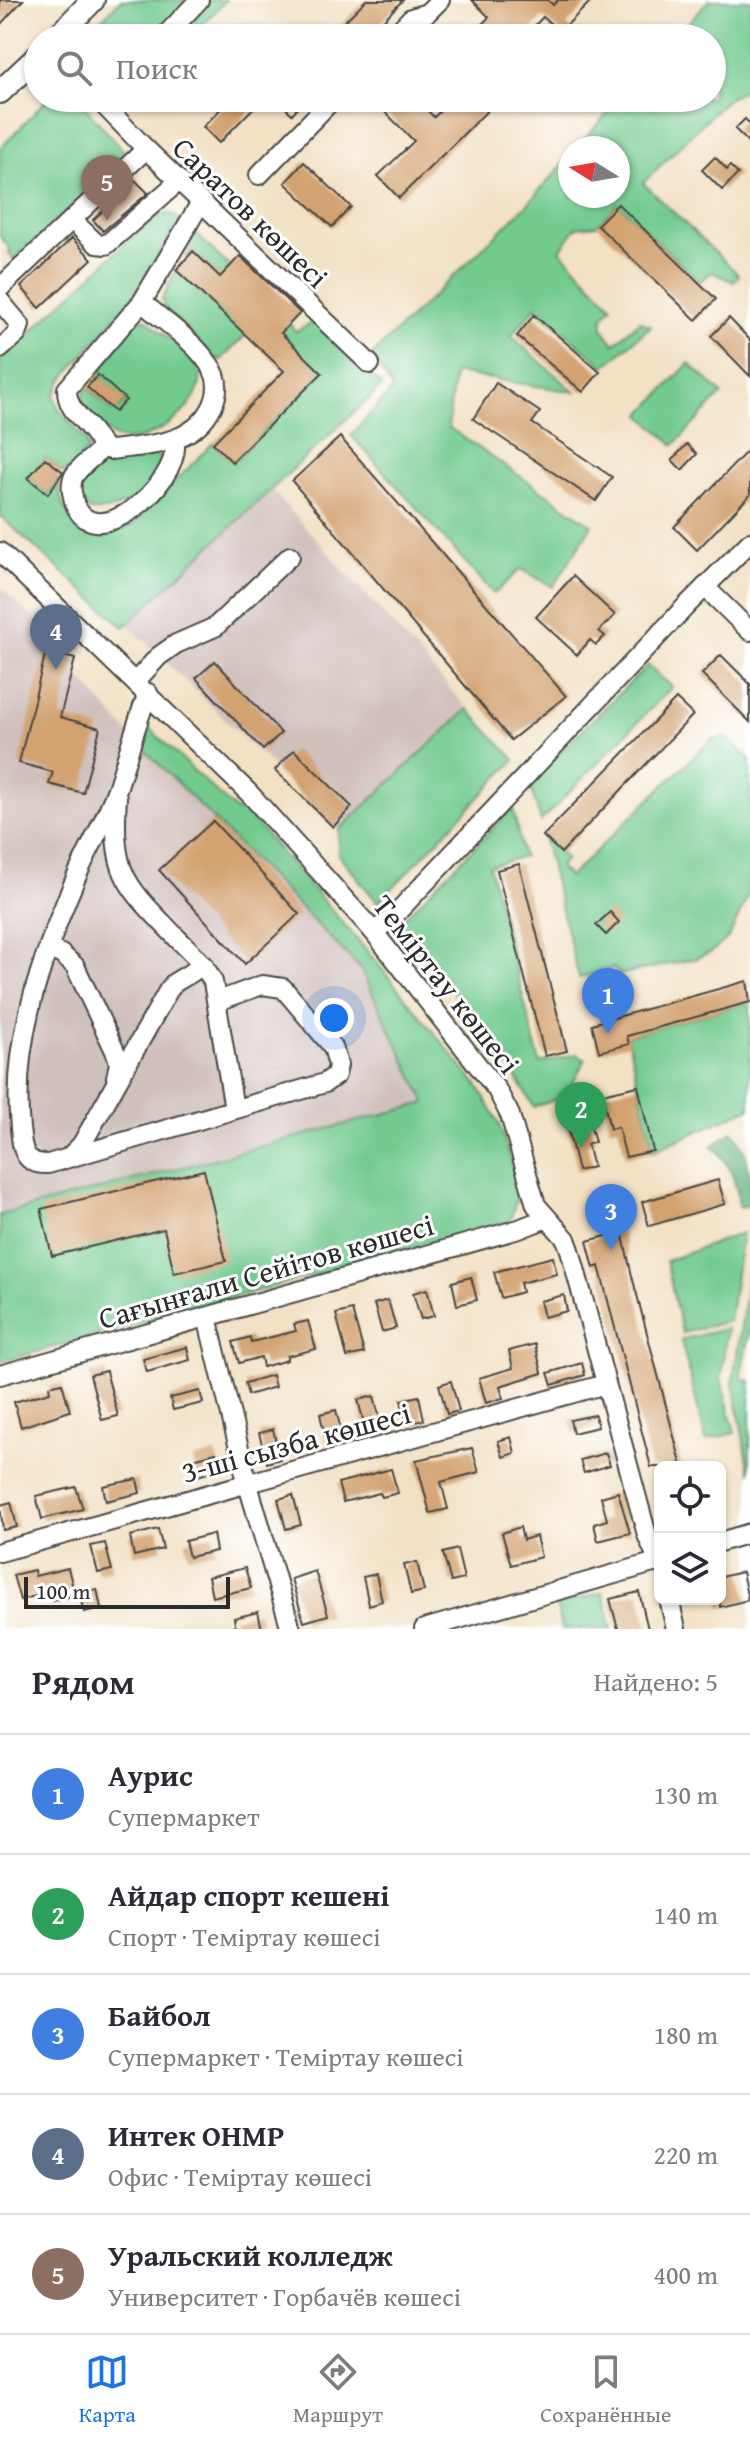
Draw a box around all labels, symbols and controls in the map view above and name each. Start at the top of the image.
search box [24,24,726,112]
icon: search [52,46,96,90]
text: Поиск [116,46,198,90]
street label: Саратов көшесі [163,126,339,298]
north arrow [558,136,630,208]
pin: 5 [81,155,133,221]
pin: 4 [30,604,82,670]
street label: Теміртау көшесі [363,885,531,1083]
pin: 1 [582,968,634,1034]
your location [314,998,354,1038]
pin: 2 [555,1082,607,1148]
pin: 3 [585,1184,637,1250]
street label: Сағынғали Сейітов көшесі [93,1202,439,1340]
street label: 3-ші сызба көшесі [177,1390,415,1494]
map controls [654,1461,726,1605]
button: locate [654,1461,726,1533]
button: layers [654,1533,726,1605]
scale bar [24,1573,230,1609]
text: 100 m [36,1575,91,1607]
text: Рядом [32,1657,135,1706]
text: Найдено: 5 [594,1662,718,1701]
text: Аурис [108,1753,193,1797]
text: 1 [51,1775,65,1814]
text: 130 m [653,1775,718,1814]
text: Супермаркет [108,1797,260,1836]
text: Айдар спорт кешені [108,1873,390,1917]
text: 2 [51,1895,65,1934]
text: 140 m [653,1895,718,1934]
text: Спорт · Теміртау көшесі [108,1917,381,1956]
text: Байбол [108,1993,211,2037]
text: 3 [51,2015,65,2054]
text: 180 m [653,2015,718,2054]
text: Супермаркет · Теміртау көшесі [108,2037,464,2076]
text: Интек ОНМР [108,2113,284,2157]
text: 4 [51,2135,65,2174]
text: 220 m [653,2135,718,2174]
text: Офис · Теміртау көшесі [108,2157,372,2196]
text: Уральский колледж [108,2233,393,2277]
text: 5 [51,2255,65,2294]
text: 400 m [653,2255,718,2294]
text: Университет · Горбачёв көшесі [108,2277,461,2316]
tab: Карта [79,2350,136,2430]
tab: Маршрут [293,2350,383,2430]
tab: Сохранённые [540,2350,671,2430]

